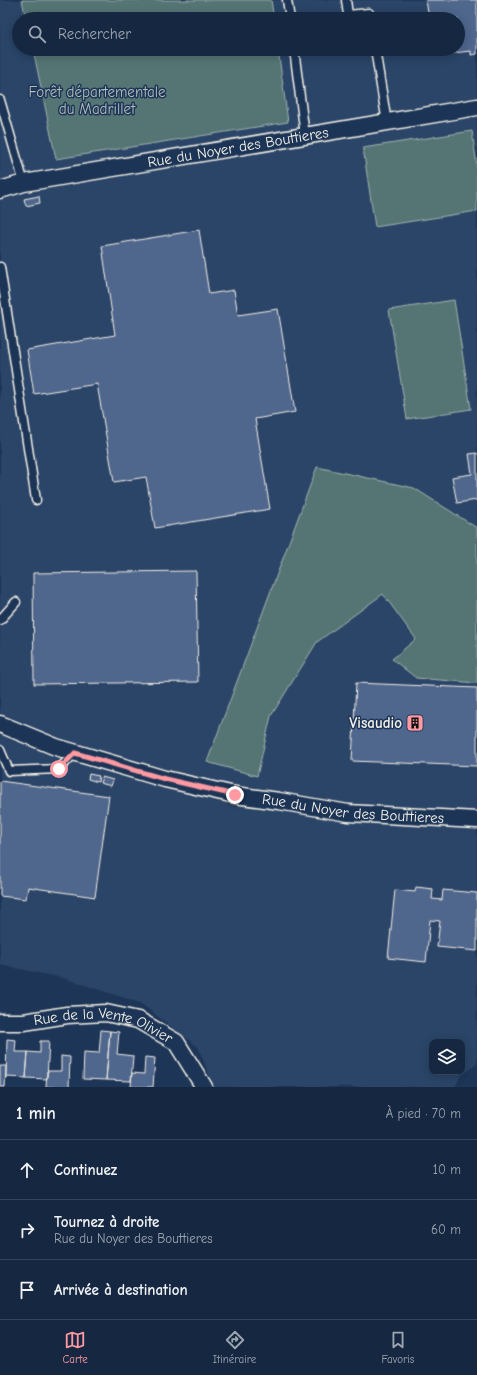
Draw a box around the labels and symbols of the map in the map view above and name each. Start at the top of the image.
park label: Forêt départementale du Madrillet [28,83,166,118]
street label: Rue du Noyer des Bouttieres [146,123,330,171]
building icon: Visaudio [405,713,425,733]
place label: Visaudio [349,714,402,732]
route start [50,760,68,778]
route end [226,786,244,804]
street label: Rue du Noyer des Bouttieres [261,790,445,827]
street label: Rue de la Vente Olivier [32,1004,176,1047]

